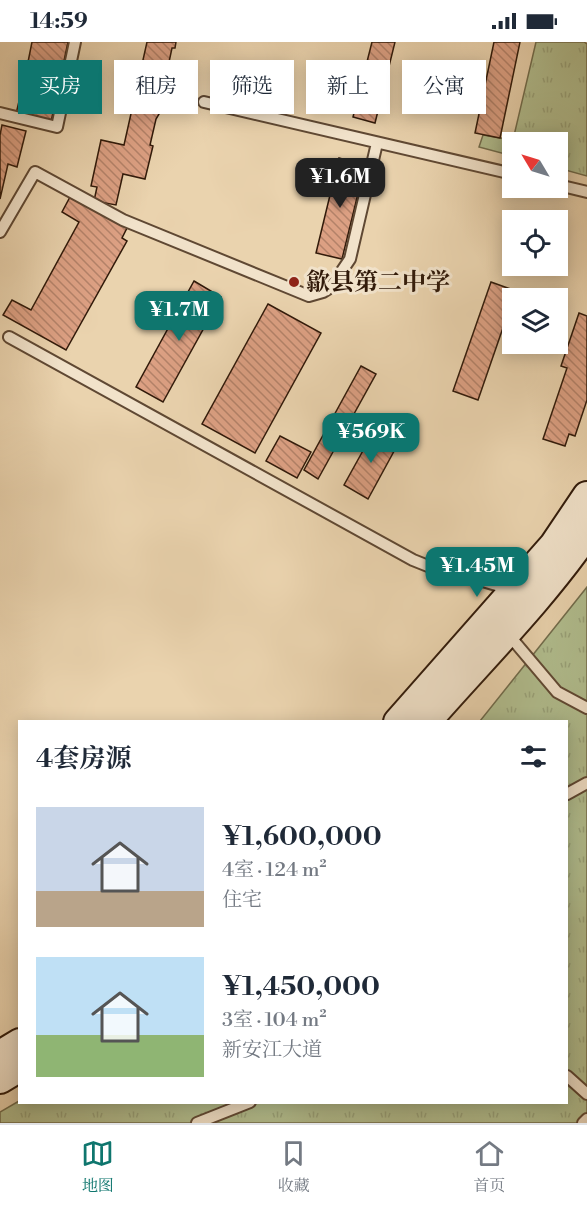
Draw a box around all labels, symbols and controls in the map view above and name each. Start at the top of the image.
text: 14:59 [30,8,88,35]
chip: 买房 [18,60,102,114]
chip: 租房 [114,60,198,114]
chip: 筛选 [210,60,294,114]
chip: 新上 [306,60,390,114]
chip: 公寓 [402,60,486,114]
north arrow [502,132,568,198]
map controls [502,132,568,354]
pin: ¥1.6M [298,158,382,209]
text: ¥1.6M [309,165,371,190]
button: locate [502,210,568,276]
place label: 歙县第二中学 [306,268,450,298]
marker: 歙县第二中学 [287,275,301,289]
button: layers [502,288,568,354]
pin: ¥1.7M [137,291,221,342]
text: ¥1.7M [149,298,209,323]
pin: ¥569K [329,413,413,464]
text: ¥569K [336,420,406,445]
pin: ¥1.45M [428,547,526,598]
text: ¥1.45M [440,554,514,579]
icon: filters [517,740,550,773]
text: 4套房源 [36,743,131,775]
text: ¥1,600,000 [222,821,382,853]
icon: home [84,831,156,903]
text: 4室 · 124 m² [222,858,327,883]
text: 住宅 [222,888,262,913]
text: ¥1,450,000 [222,971,380,1003]
icon: home [84,981,156,1053]
text: 3室 · 104 m² [222,1008,326,1033]
text: 新安江大道 [222,1038,322,1063]
tab: 地图 [81,1137,114,1196]
tab: 收藏 [277,1137,310,1196]
tab: 首页 [473,1137,506,1196]

